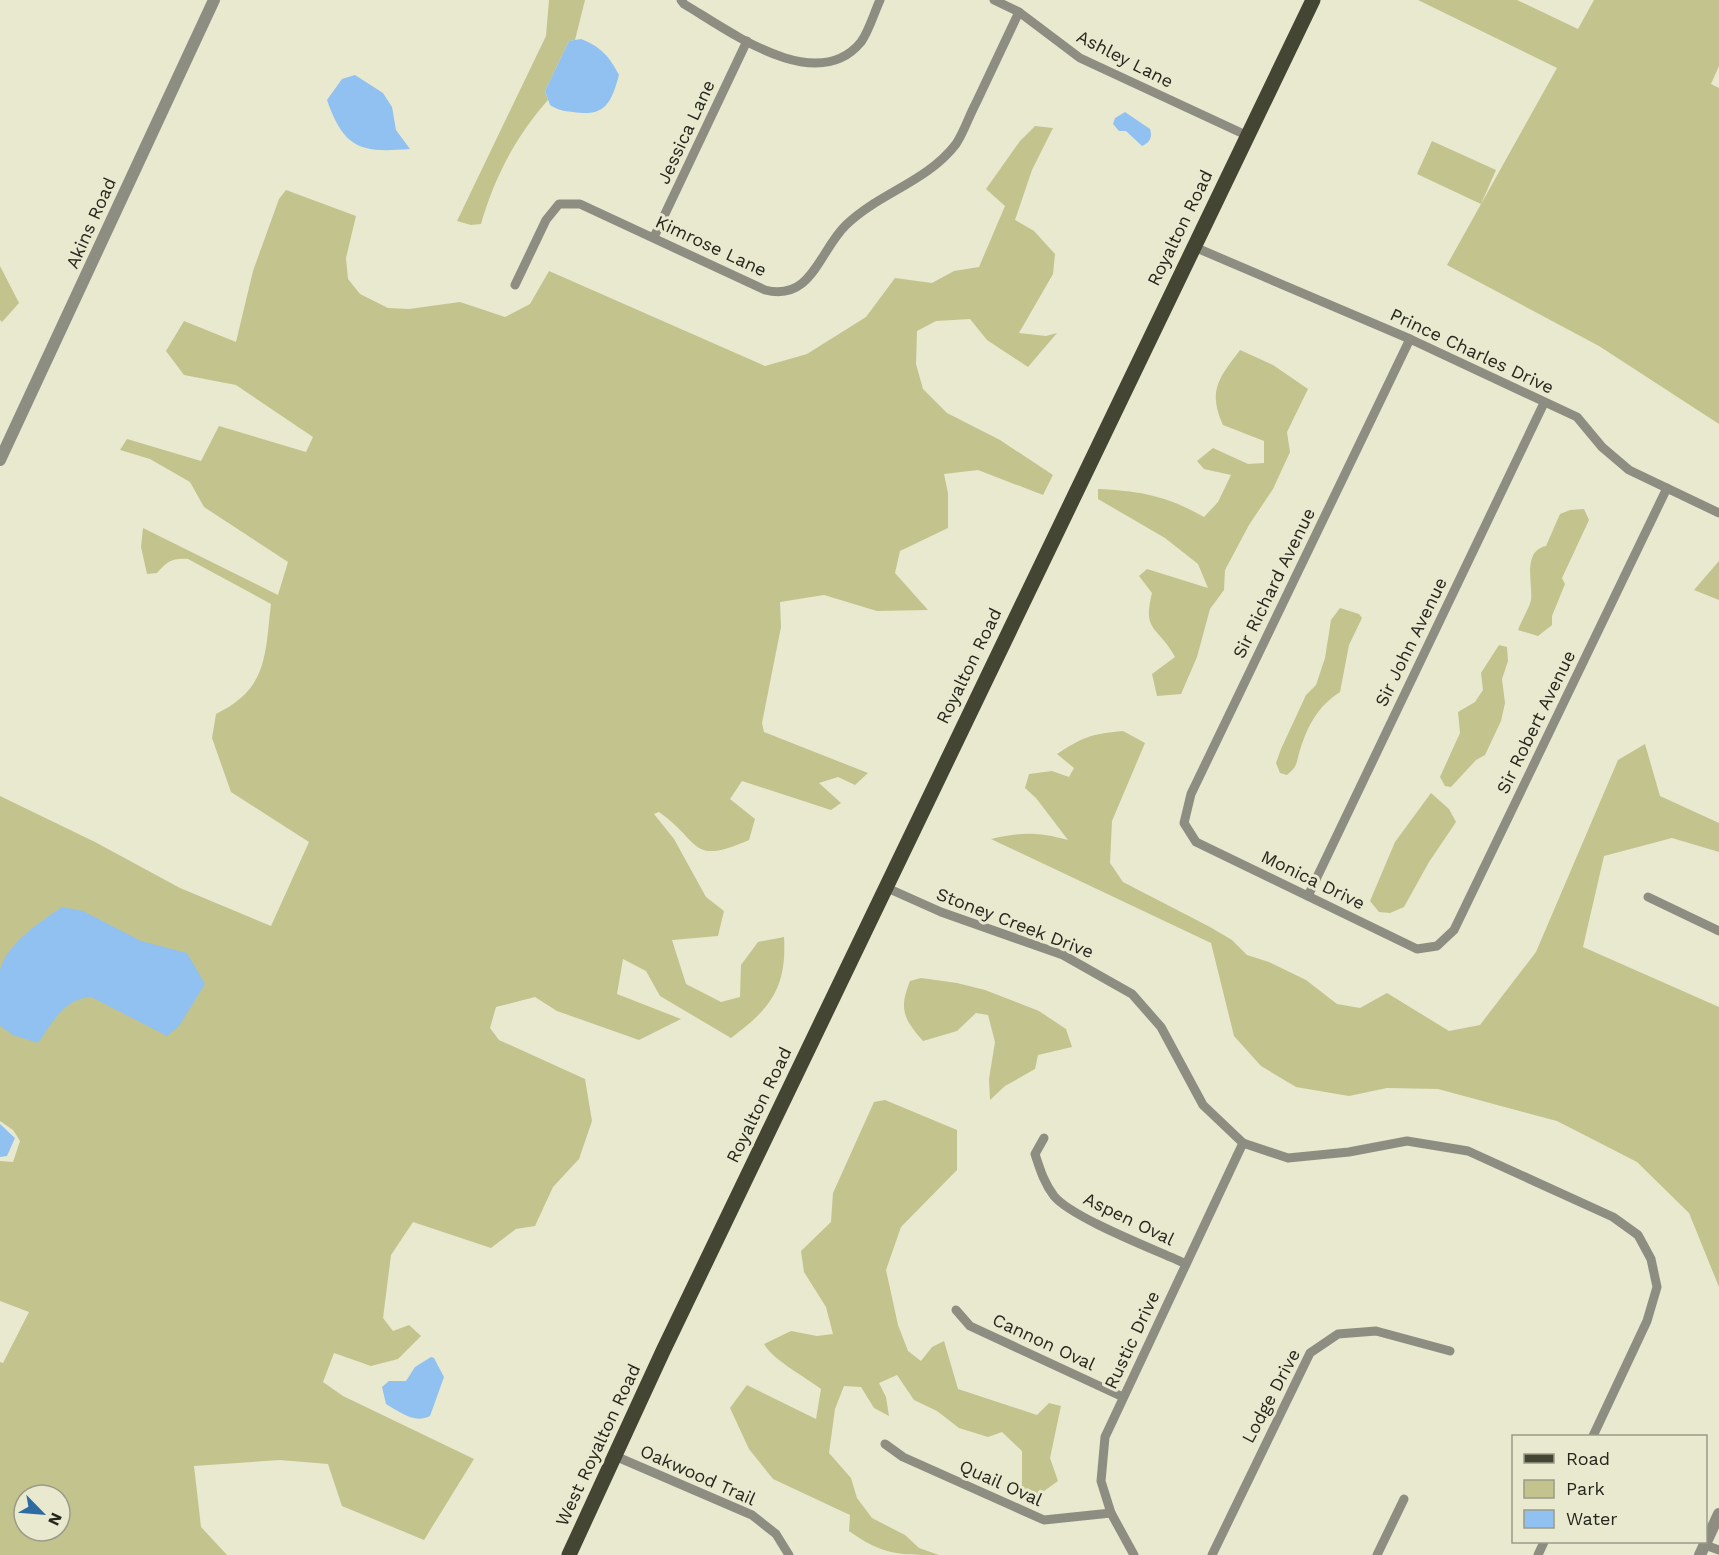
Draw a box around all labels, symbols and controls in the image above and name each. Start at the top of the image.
street label: Ashley Lane [1074,25,1177,92]
street label: Jessica Lane [652,76,719,187]
street label: Royalton Road [1142,166,1217,289]
street label: Akins Road [61,174,120,272]
street label: Kimrose Lane [652,211,770,280]
street label: Prince Charles Drive [1387,303,1557,398]
street label: Sir Richard Avenue [1228,504,1319,661]
street label: Sir John Avenue [1370,574,1451,710]
street label: Royalton Road [931,604,1006,727]
street label: Sir Robert Avenue [1492,647,1579,797]
street label: Monica Drive [1258,845,1368,914]
street label: Stoney Creek Drive [934,883,1097,962]
street label: Royalton Road [721,1043,796,1166]
street label: Aspen Oval [1080,1188,1179,1250]
street label: Rustic Drive [1100,1287,1163,1392]
street label: Cannon Oval [989,1309,1099,1375]
street label: Lodge Drive [1237,1345,1304,1446]
street label: West Royalton Road [551,1360,644,1529]
legend [1512,1435,1707,1543]
street label: Oakwood Trail [637,1440,760,1510]
text: Road [1566,1448,1610,1469]
street label: Quail Oval [956,1455,1047,1510]
text: Park [1566,1478,1605,1499]
north arrow [12,1483,72,1543]
text: Water [1566,1508,1618,1529]
text: N [44,1510,66,1529]

